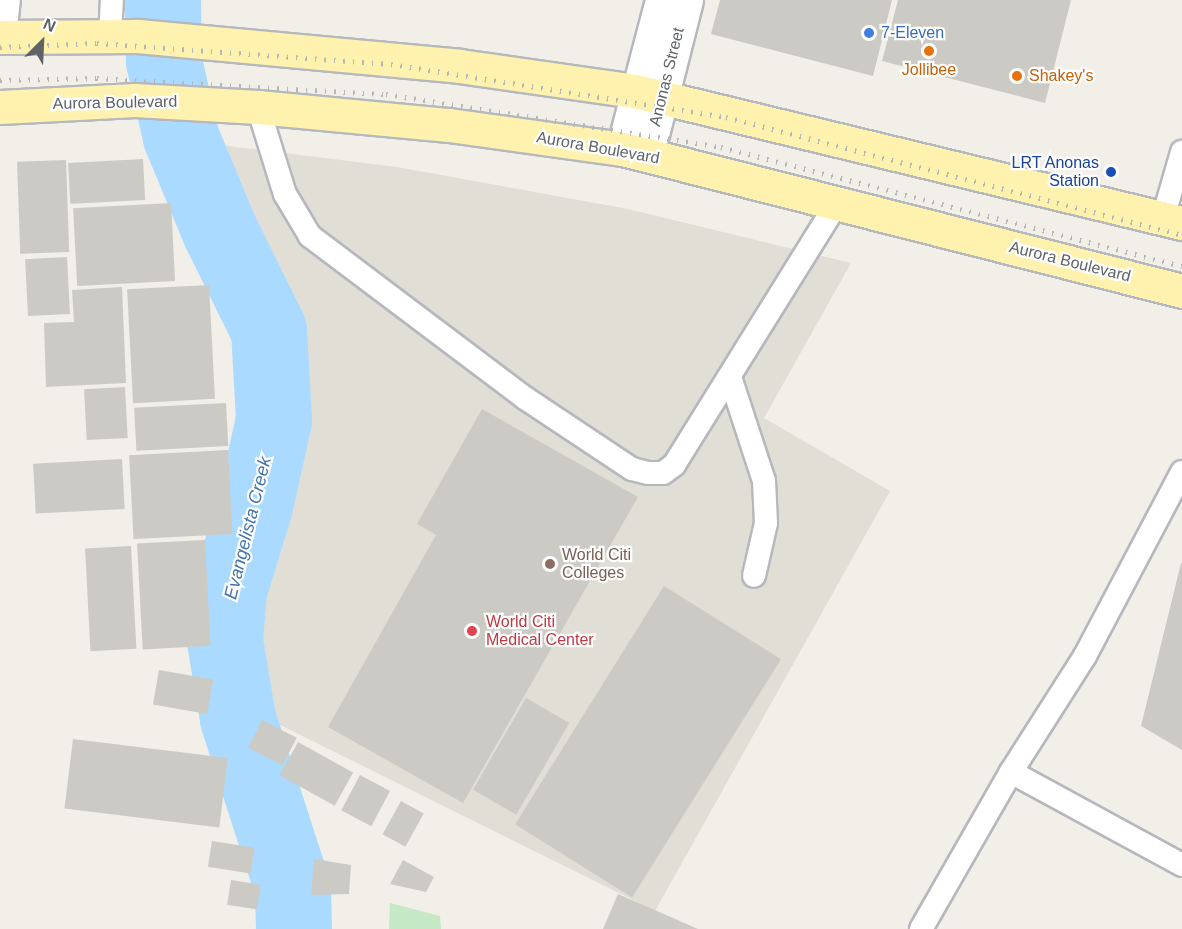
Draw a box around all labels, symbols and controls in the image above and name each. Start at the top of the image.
north arrow [12,12,72,72]
text: N [41,15,58,35]
place label: 7-Eleven [881,23,944,43]
street label: Anonas Street [645,25,689,129]
marker: 7-Eleven [862,26,876,40]
marker: Jollibee [922,44,936,58]
place label: Jollibee [902,60,956,80]
place label: Shakey's [1029,66,1093,86]
marker: Shakey's [1010,69,1024,83]
street label: Aurora Boulevard [53,92,177,114]
street label: Aurora Boulevard [535,128,661,168]
place label: LRT Anonas Station [1010,153,1099,191]
marker: LRT Anonas Station [1104,165,1118,179]
street label: Aurora Boulevard [1007,238,1133,286]
water label: Evangelista Creek [220,455,276,601]
place label: World Citi Colleges [562,545,631,583]
marker: World Citi Colleges [543,557,557,571]
place label: World Citi Medical Center [486,612,594,650]
marker: World Citi Medical Center [463,622,481,640]

